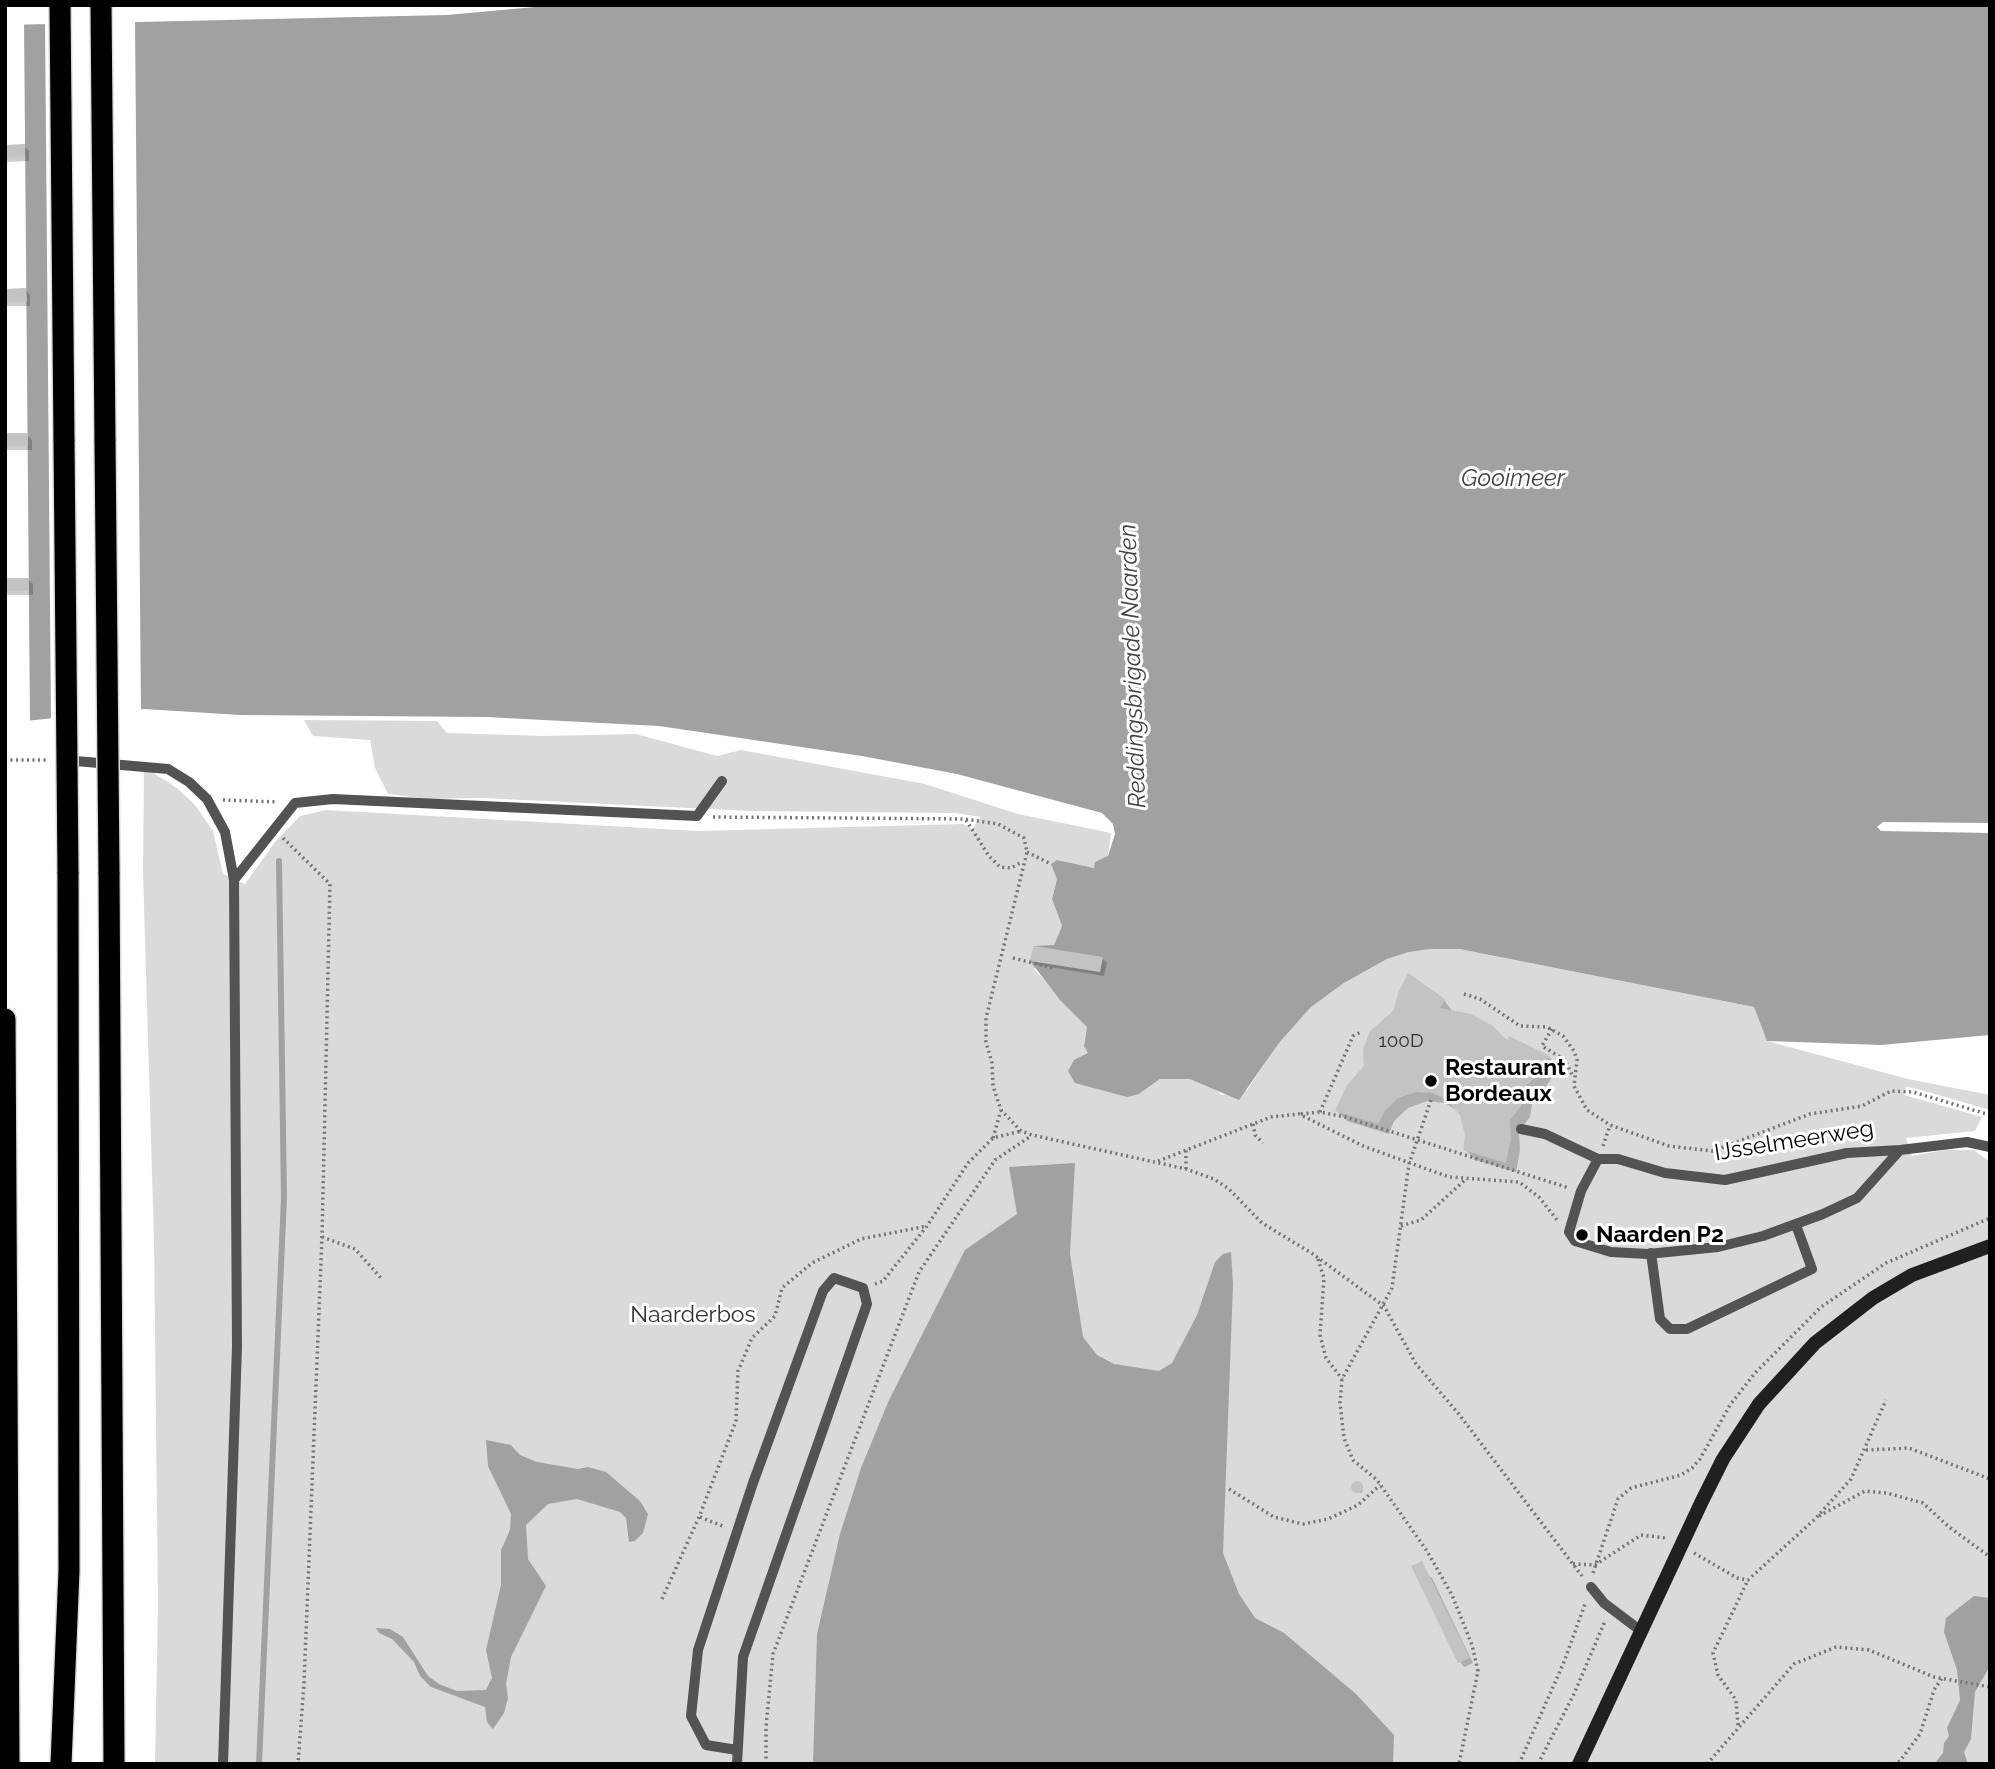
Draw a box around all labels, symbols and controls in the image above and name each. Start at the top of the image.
water label: Gooimeer [1461,465,1565,493]
water label: Reddingsbrigade Naarden [1114,523,1152,809]
house number: 100D [1379,1030,1423,1052]
place label: Restaurant Bordeaux [1445,1054,1566,1108]
marker: Restaurant Bordeaux [1423,1073,1439,1089]
street label: IJsselmeerweg [1712,1115,1876,1167]
place label: Naarden P2 [1596,1221,1724,1249]
marker: Naarden P2 [1574,1227,1590,1243]
park label: Naarderbos [630,1301,756,1329]

